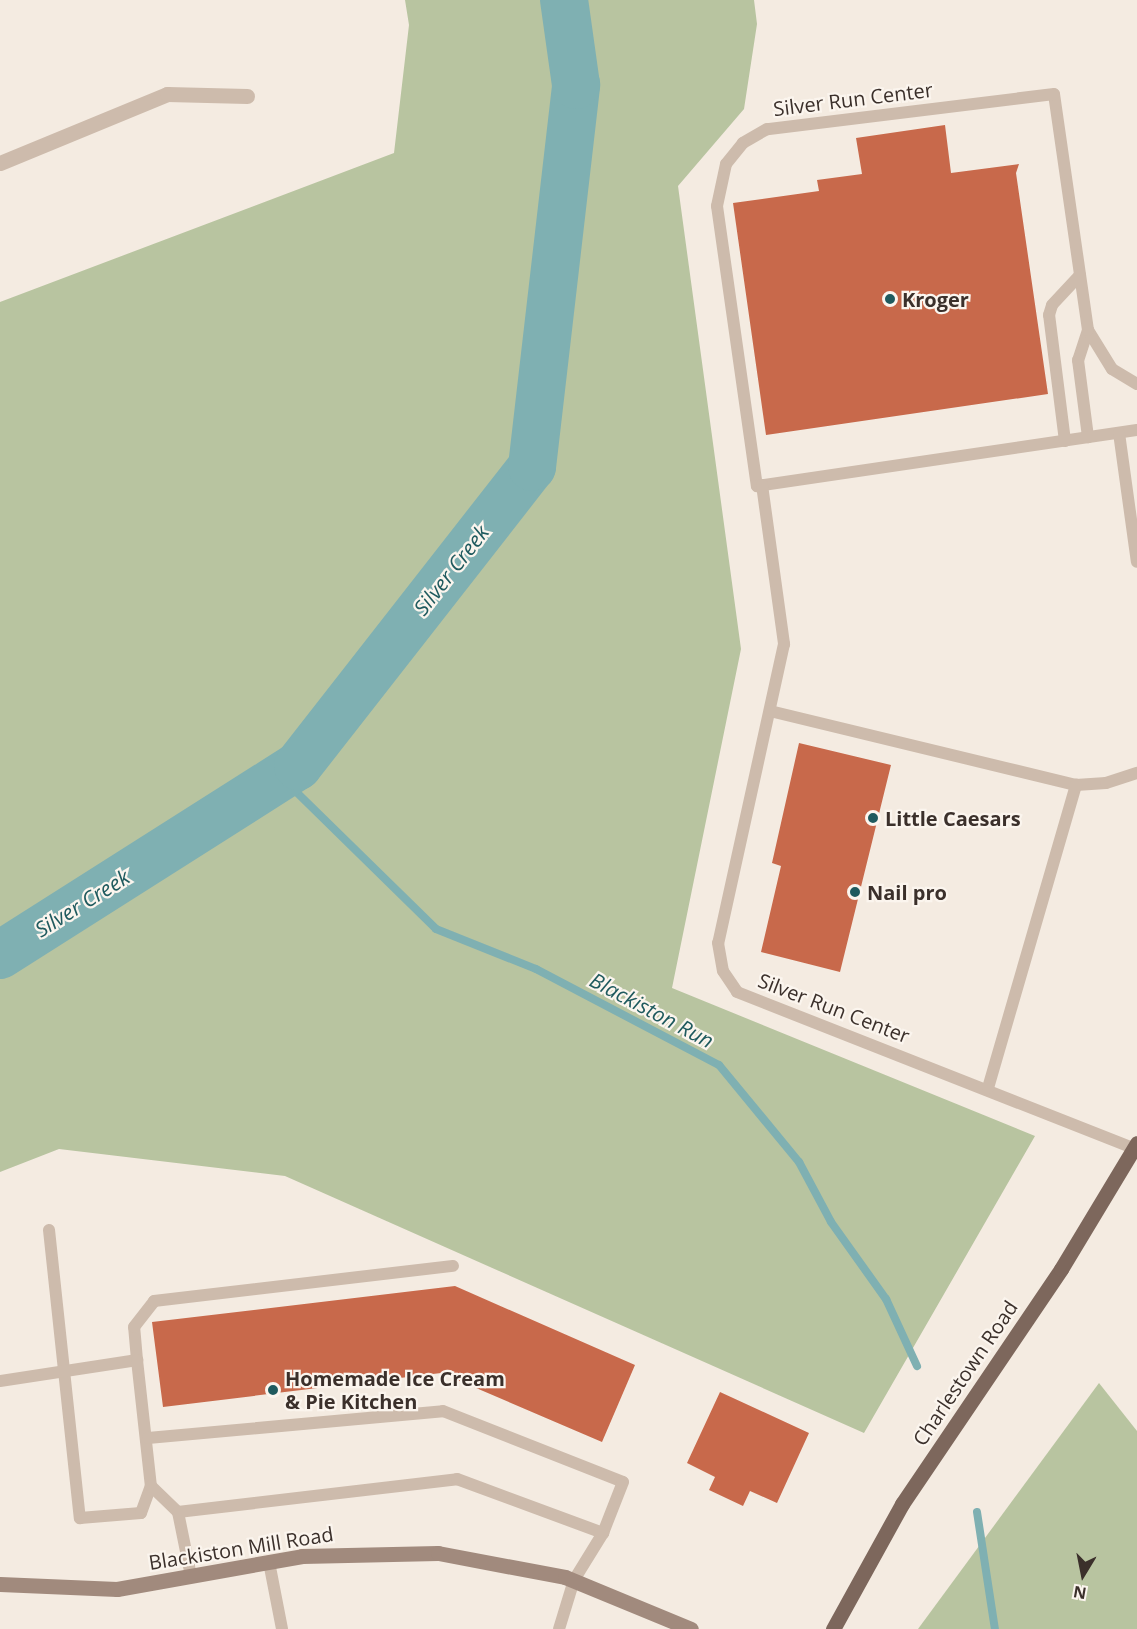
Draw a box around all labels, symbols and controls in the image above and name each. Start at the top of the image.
street label: Silver Run Center [772,77,934,121]
place label: Kroger [902,287,969,311]
marker: Kroger [883,292,897,306]
water label: Silver Creek [408,520,494,620]
place label: Little Caesars [885,806,1021,830]
marker: Little Caesars [866,811,880,825]
water label: Silver Creek [30,864,134,942]
place label: Nail pro [867,880,947,904]
marker: Nail pro [848,885,862,899]
water label: Blackiston Run [586,967,718,1053]
street label: Silver Run Center [755,968,913,1048]
street label: Charlestown Road [908,1296,1022,1450]
place label: Homemade Ice Cream & Pie Kitchen [285,1366,505,1413]
marker: Homemade Ice Cream & Pie Kitchen [266,1383,280,1397]
street label: Blackiston Mill Road [147,1522,335,1574]
north arrow [1053,1545,1113,1605]
text: N [1072,1581,1088,1605]

